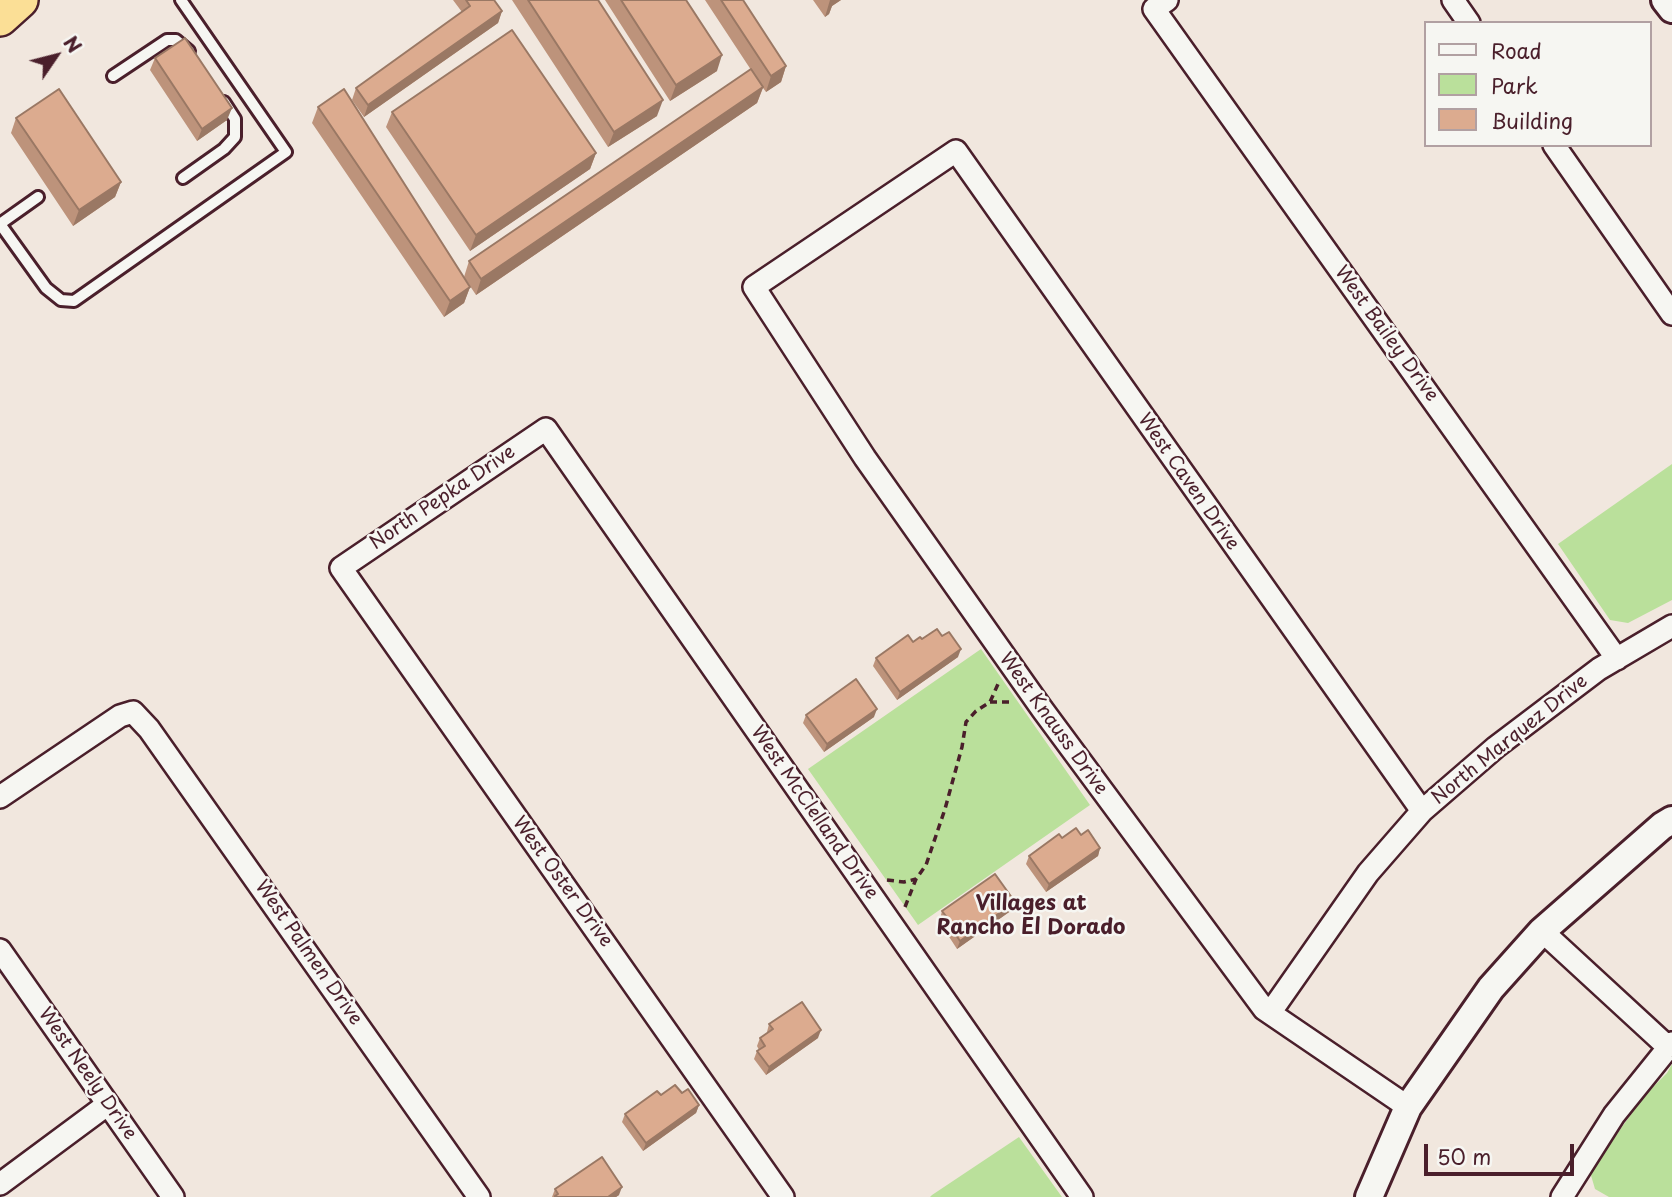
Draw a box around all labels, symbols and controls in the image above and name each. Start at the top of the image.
north arrow [21,21,91,91]
legend [1424,21,1651,147]
text: N [57,30,89,58]
text: Road [1491,34,1542,66]
text: Park [1491,69,1538,101]
text: Building [1491,104,1573,136]
street label: West Bailey Drive [1329,262,1443,406]
street label: West Caven Drive [1132,409,1244,555]
street label: North Pepka Drive [366,441,520,555]
street label: West Knauss Drive [994,648,1112,800]
street label: North Marquez Drive [1428,670,1592,810]
street label: West McClelland Drive [745,722,883,904]
street label: West Oster Drive [507,812,617,952]
street label: West Palmen Drive [249,876,367,1030]
district label: Villages at Rancho El Dorado [937,891,1125,941]
street label: West Neely Drive [33,1004,141,1144]
scale bar [1427,1130,1578,1174]
text: 50 m [1437,1140,1491,1172]

